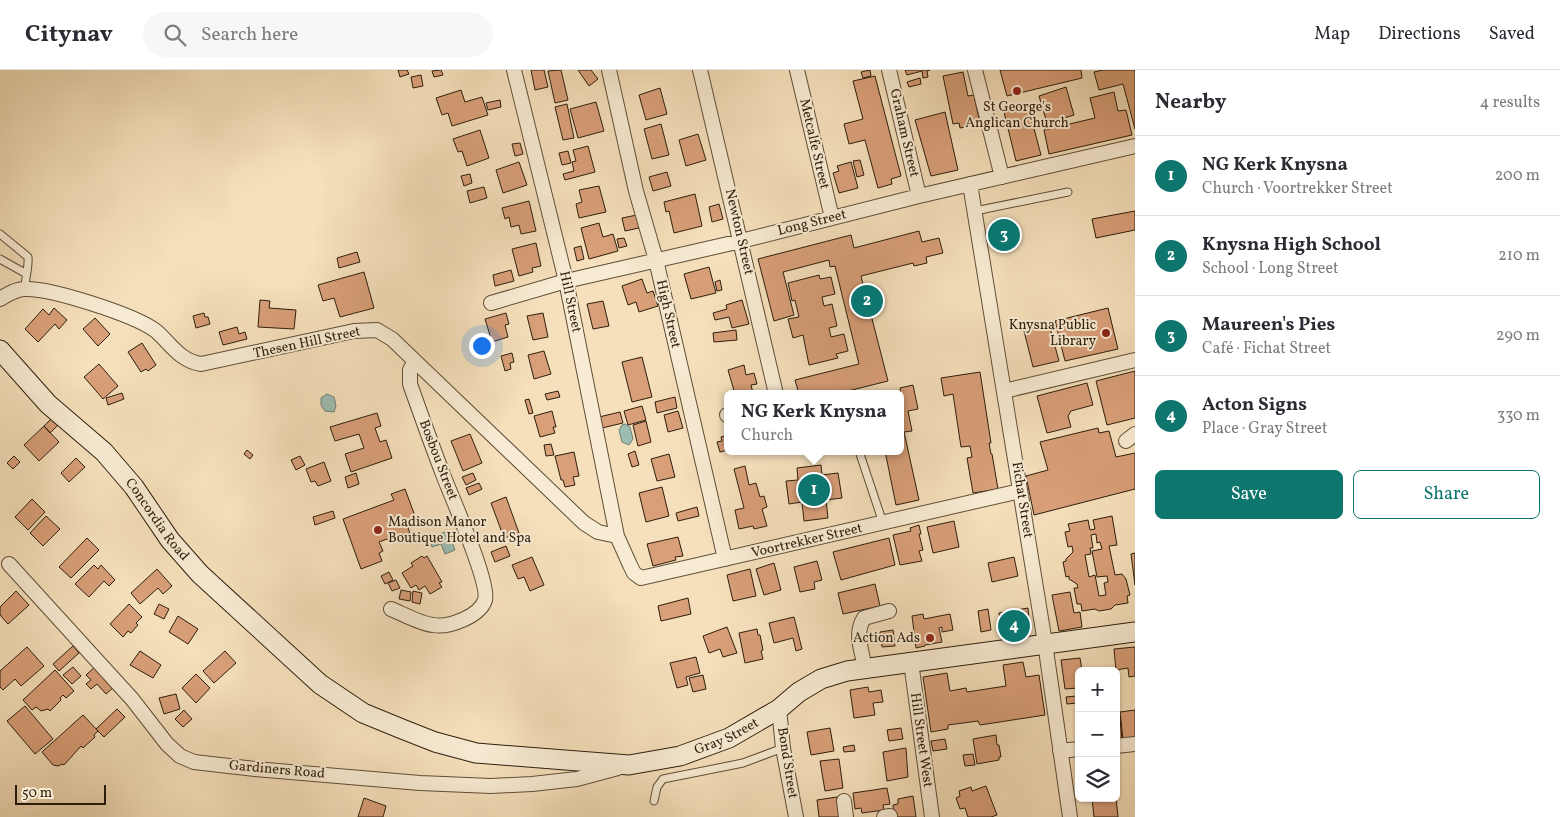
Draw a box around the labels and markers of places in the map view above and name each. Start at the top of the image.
marker: St George's Anglican Church [1011,85,1023,97]
place label: St George's Anglican Church [965,98,1069,133]
pin: 3 [988,216,1020,254]
pin: 2 [851,282,883,320]
place label: Knysna Public Library [1009,316,1096,351]
marker: Knysna Public Library [1100,327,1112,339]
pin: 1 [798,471,830,509]
place label: Madison Manor Boutique Hotel and Spa [388,513,531,548]
marker: Madison Manor Boutique Hotel and Spa [372,524,384,536]
pin: 4 [998,607,1030,645]
place label: Action Ads [853,629,920,648]
marker: Action Ads [924,632,936,644]

